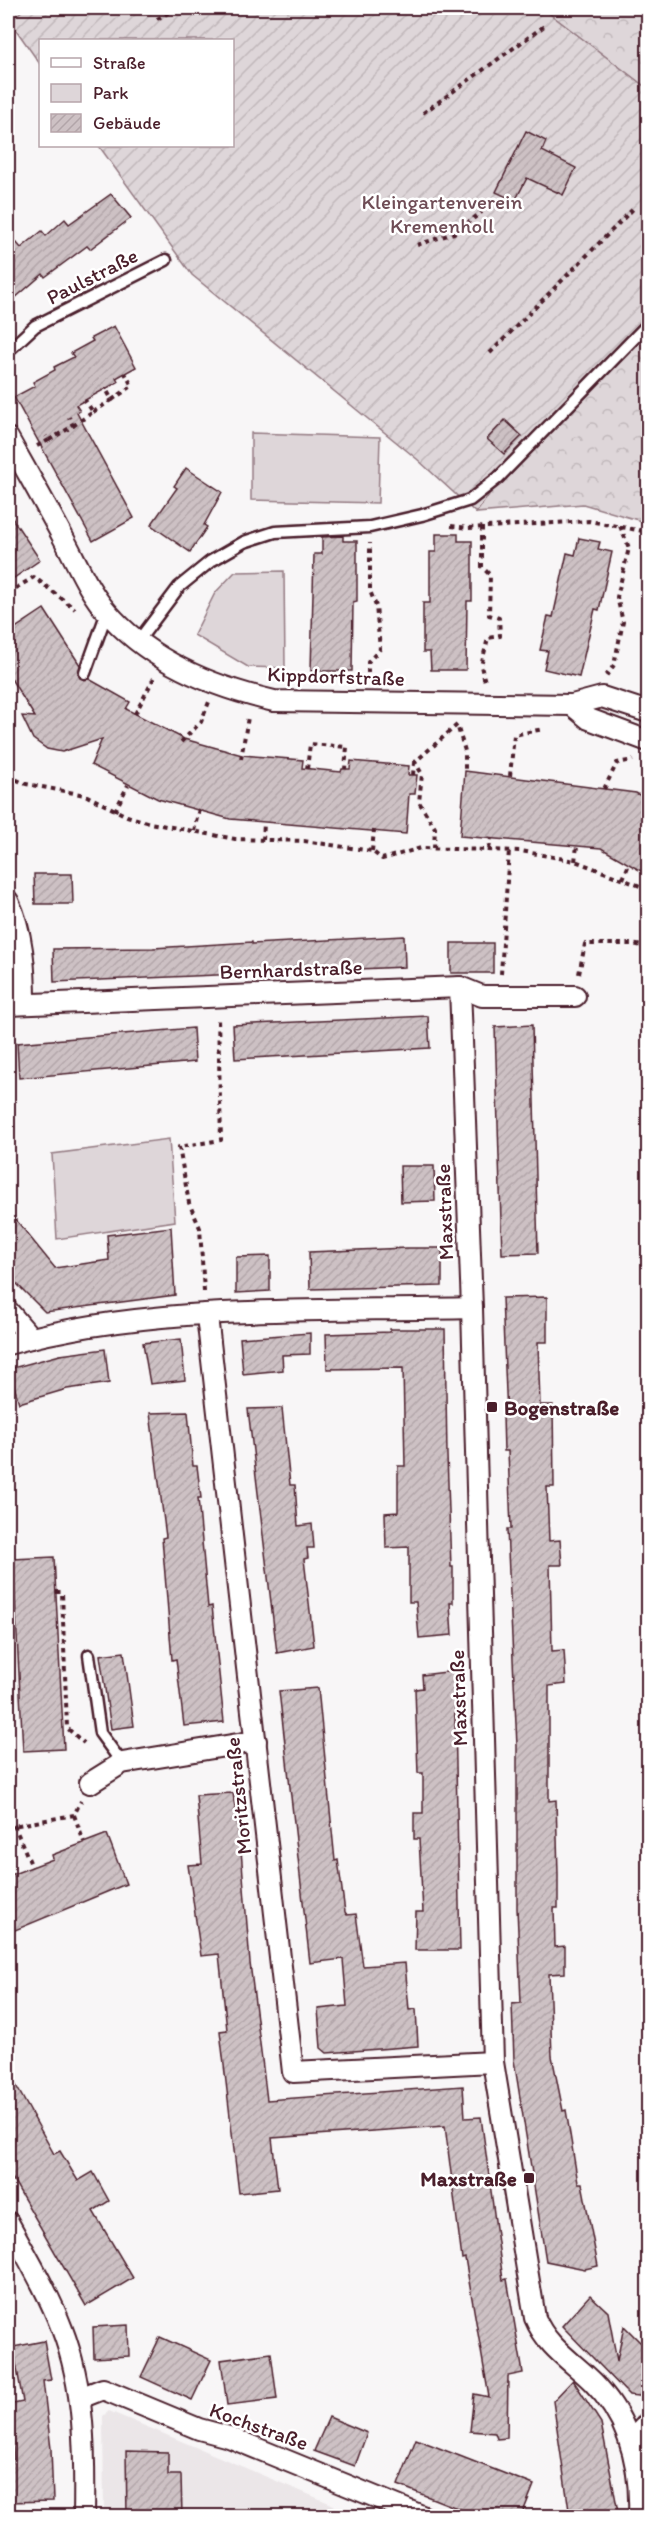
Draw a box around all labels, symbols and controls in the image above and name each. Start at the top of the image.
legend [39,39,234,147]
text: Straße [93,52,146,74]
text: Park [93,82,128,104]
text: Gebäude [93,112,161,134]
park label: Kleingartenverein Kremenholl [362,189,522,238]
street label: Paulstraße [42,242,142,310]
street label: Kippdorfstraße [267,661,405,691]
street label: Bernhardstraße [219,954,363,984]
street label: Maxstraße [430,1163,458,1261]
place label: Bogenstraße [504,1395,619,1421]
marker: Bogenstraße [485,1400,499,1414]
street label: Maxstraße [444,1649,472,1747]
street label: Moritzstraße [219,1736,257,1856]
place label: Maxstraße [420,2166,517,2191]
marker: Maxstraße [522,2171,536,2185]
street label: Kochstraße [206,2397,312,2455]

